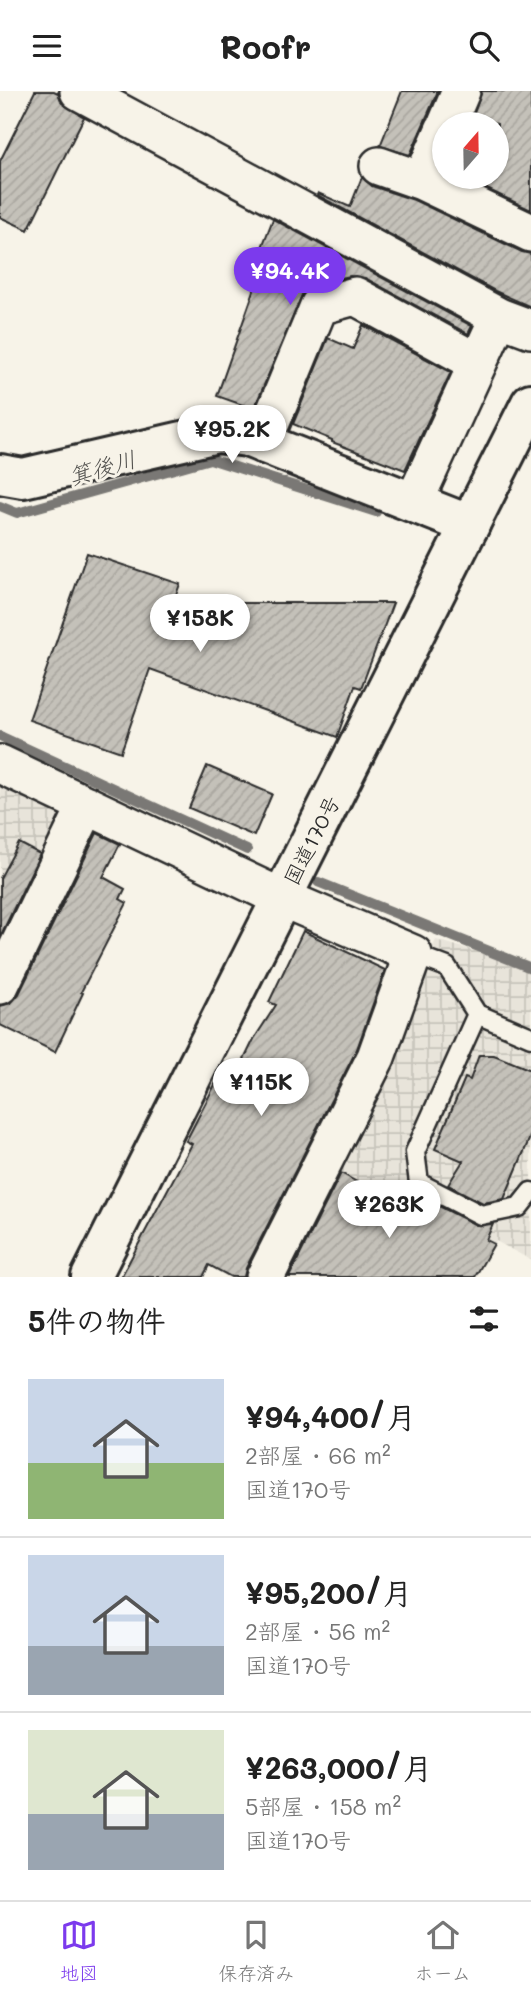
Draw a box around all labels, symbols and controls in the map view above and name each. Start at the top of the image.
text: Roofr [220,25,311,67]
icon: menu [28,27,66,65]
icon: search [465,27,503,65]
north arrow [432,112,509,189]
map controls [432,112,509,189]
pin: ¥94.4K [233,247,347,307]
text: ¥94.4K [250,255,330,285]
pin: ¥95.2K [175,405,289,465]
text: ¥95.2K [193,413,271,443]
water label: 箕後川 [65,443,139,491]
pin: ¥158K [151,595,249,654]
text: ¥158K [166,602,234,632]
street label: 国道170号 [277,791,345,889]
pin: ¥115K [212,1059,310,1118]
text: ¥115K [229,1066,293,1096]
pin: ¥263K [340,1181,438,1240]
text: ¥263K [354,1188,424,1218]
text: 5件の物件 [28,1300,166,1340]
icon: filters [465,1300,503,1338]
text: ¥94,400/月 [245,1396,416,1436]
icon: home [84,1407,168,1491]
text: 2部屋 · 66 m² [245,1440,391,1470]
text: 国道170号 [245,1474,351,1504]
text: ¥95,200/月 [245,1572,412,1612]
icon: home [84,1583,168,1667]
text: 2部屋 · 56 m² [245,1616,390,1646]
text: 国道170号 [245,1650,351,1680]
text: ¥263,000/月 [245,1747,432,1787]
icon: home [84,1758,168,1842]
text: 5部屋 · 158 m² [245,1791,401,1821]
text: 国道170号 [245,1825,351,1855]
tab: 地図 [60,1916,98,1985]
tab: 保存済み [218,1916,294,1985]
tab: ホーム [415,1916,471,1985]

